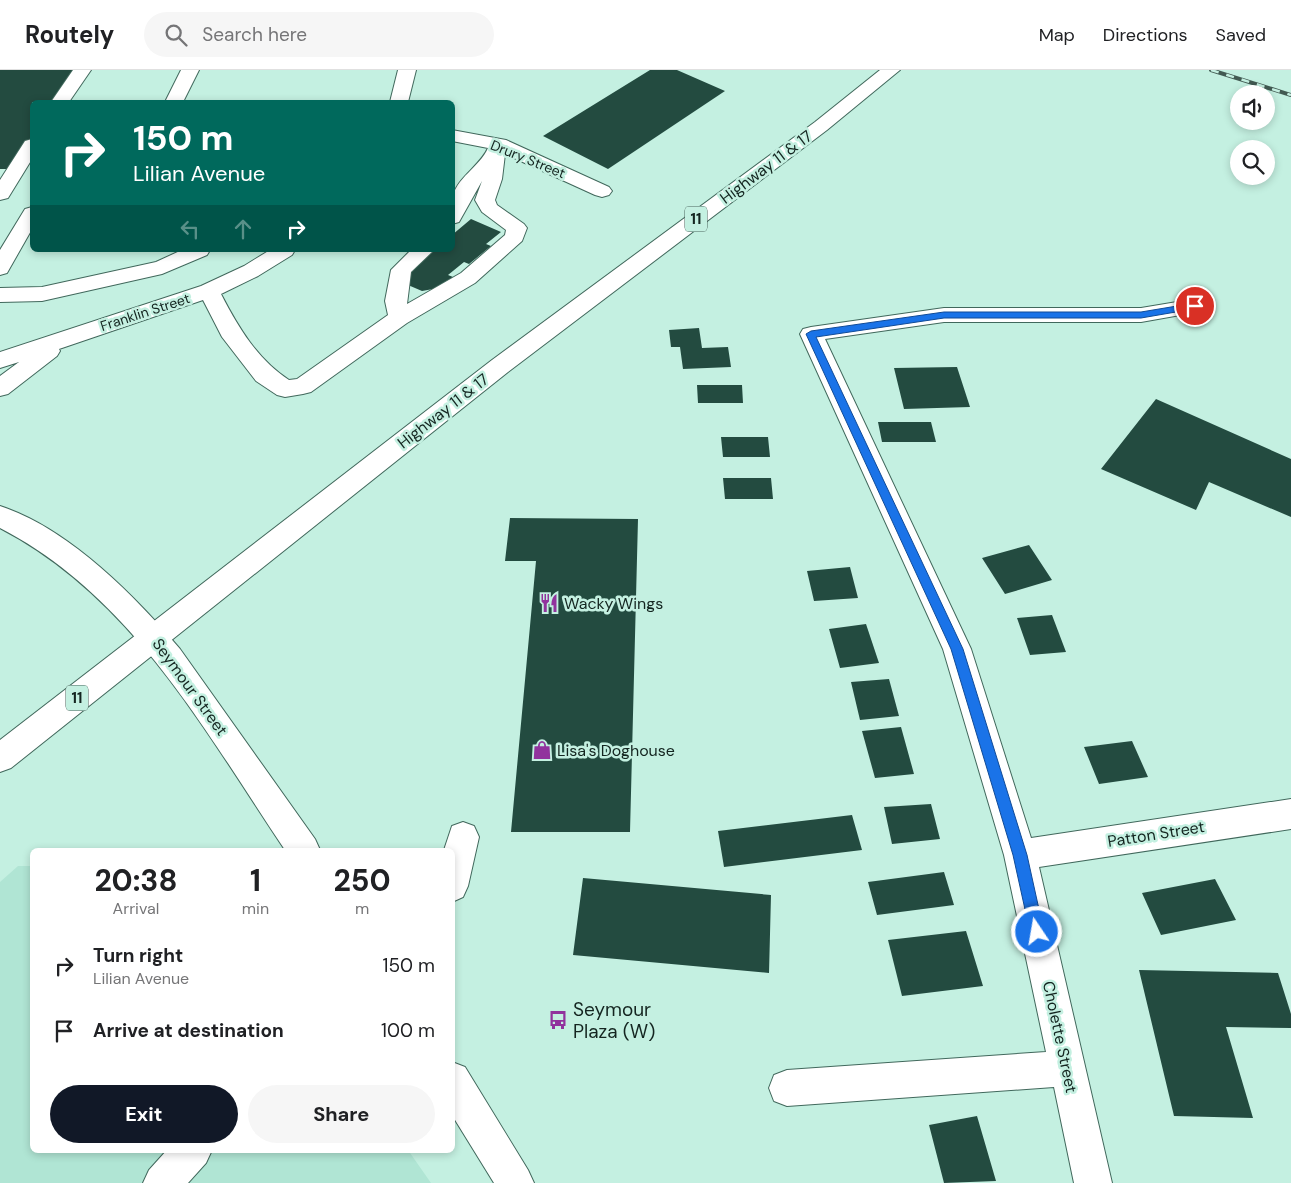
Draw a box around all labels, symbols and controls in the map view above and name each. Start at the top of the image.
search box [144,12,494,57]
text: Routely [25,19,114,50]
icon: search [162,21,190,49]
text: Search here [202,22,307,47]
text: Map [1039,23,1075,47]
text: Directions [1103,23,1188,47]
text: Saved [1216,23,1266,47]
map controls [1230,85,1275,185]
button: sound [1230,85,1275,130]
text: 150 m [133,115,233,161]
icon: right [50,120,115,185]
street label: Highway 11 & 17 [716,125,816,209]
street label: Drury Street [488,136,568,182]
button: search [1230,140,1275,185]
text: Lilian Avenue [133,159,265,188]
road number: 11 [685,206,707,232]
icon: left [176,215,204,243]
icon: ahead [229,215,257,243]
icon: right [282,215,310,243]
pin [1174,285,1216,327]
street label: Franklin Street [98,289,192,335]
icon: arrive [1181,292,1209,320]
street label: Highway 11 & 17 [393,369,493,453]
restaurant icon: Wacky Wings [538,592,560,614]
place label: Wacky Wings [564,593,663,614]
street label: Seymour Street [148,634,232,740]
road number: 11 [66,686,88,710]
shop icon: Lisa's Doghouse [531,739,553,761]
place label: Lisa's Doghouse [557,740,675,761]
street label: Patton Street [1106,816,1206,852]
text: 20:38 [94,861,177,900]
text: 1 [250,861,261,900]
text: 250 [333,861,391,900]
text: Arrival [113,898,159,919]
text: min [242,898,269,919]
text: m [355,898,369,919]
position arrow [1010,905,1062,957]
text: Turn right [93,943,183,968]
icon: right [50,952,78,980]
text: 150 m [383,953,435,978]
text: Lilian Avenue [93,968,189,989]
street label: Cholette Street [1038,979,1082,1095]
place label: Seymour Plaza (W) [573,997,655,1044]
bus stop icon: Seymour Plaza (W) [547,1009,569,1031]
icon: arrive [50,1017,78,1045]
text: Arrive at destination [93,1018,284,1043]
text: 100 m [381,1018,435,1043]
button: Exit [50,1085,238,1143]
button: Share [248,1085,435,1143]

